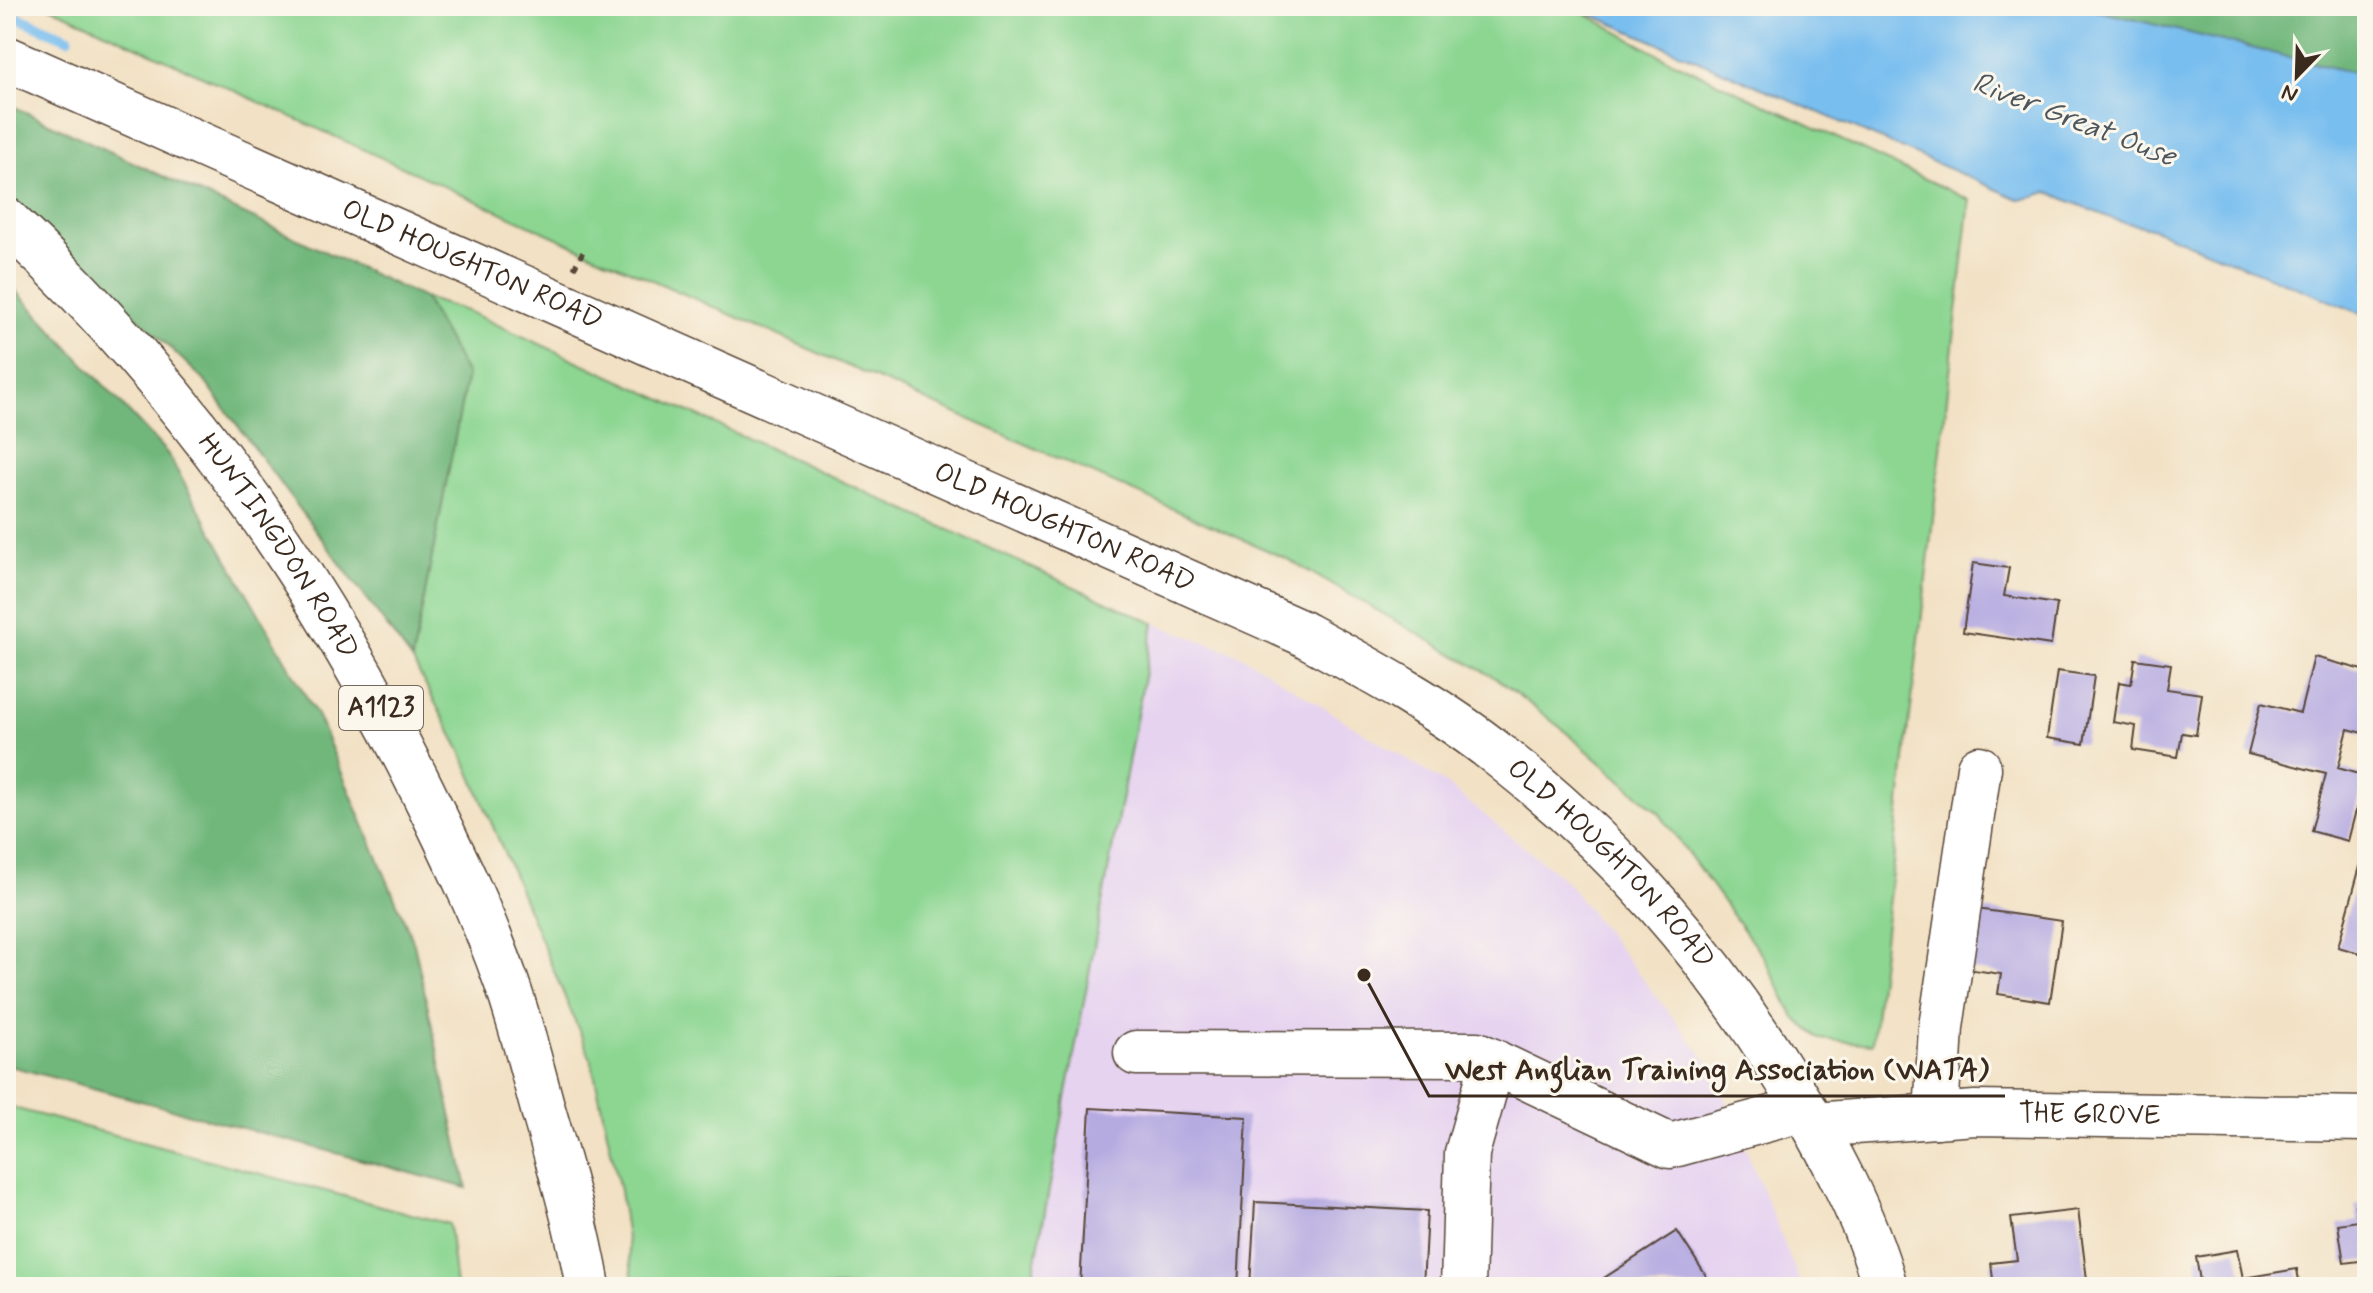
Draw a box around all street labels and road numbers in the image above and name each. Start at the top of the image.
street label: OLD HOUGHTON ROAD [336,191,608,339]
street label: HUNTINGDON ROAD [189,426,367,666]
street label: OLD HOUGHTON ROAD [928,454,1201,602]
road number: A1123 [339,686,423,730]
street label: OLD HOUGHTON ROAD [1499,750,1722,976]
street label: THE GROVE [2018,1095,2161,1134]

